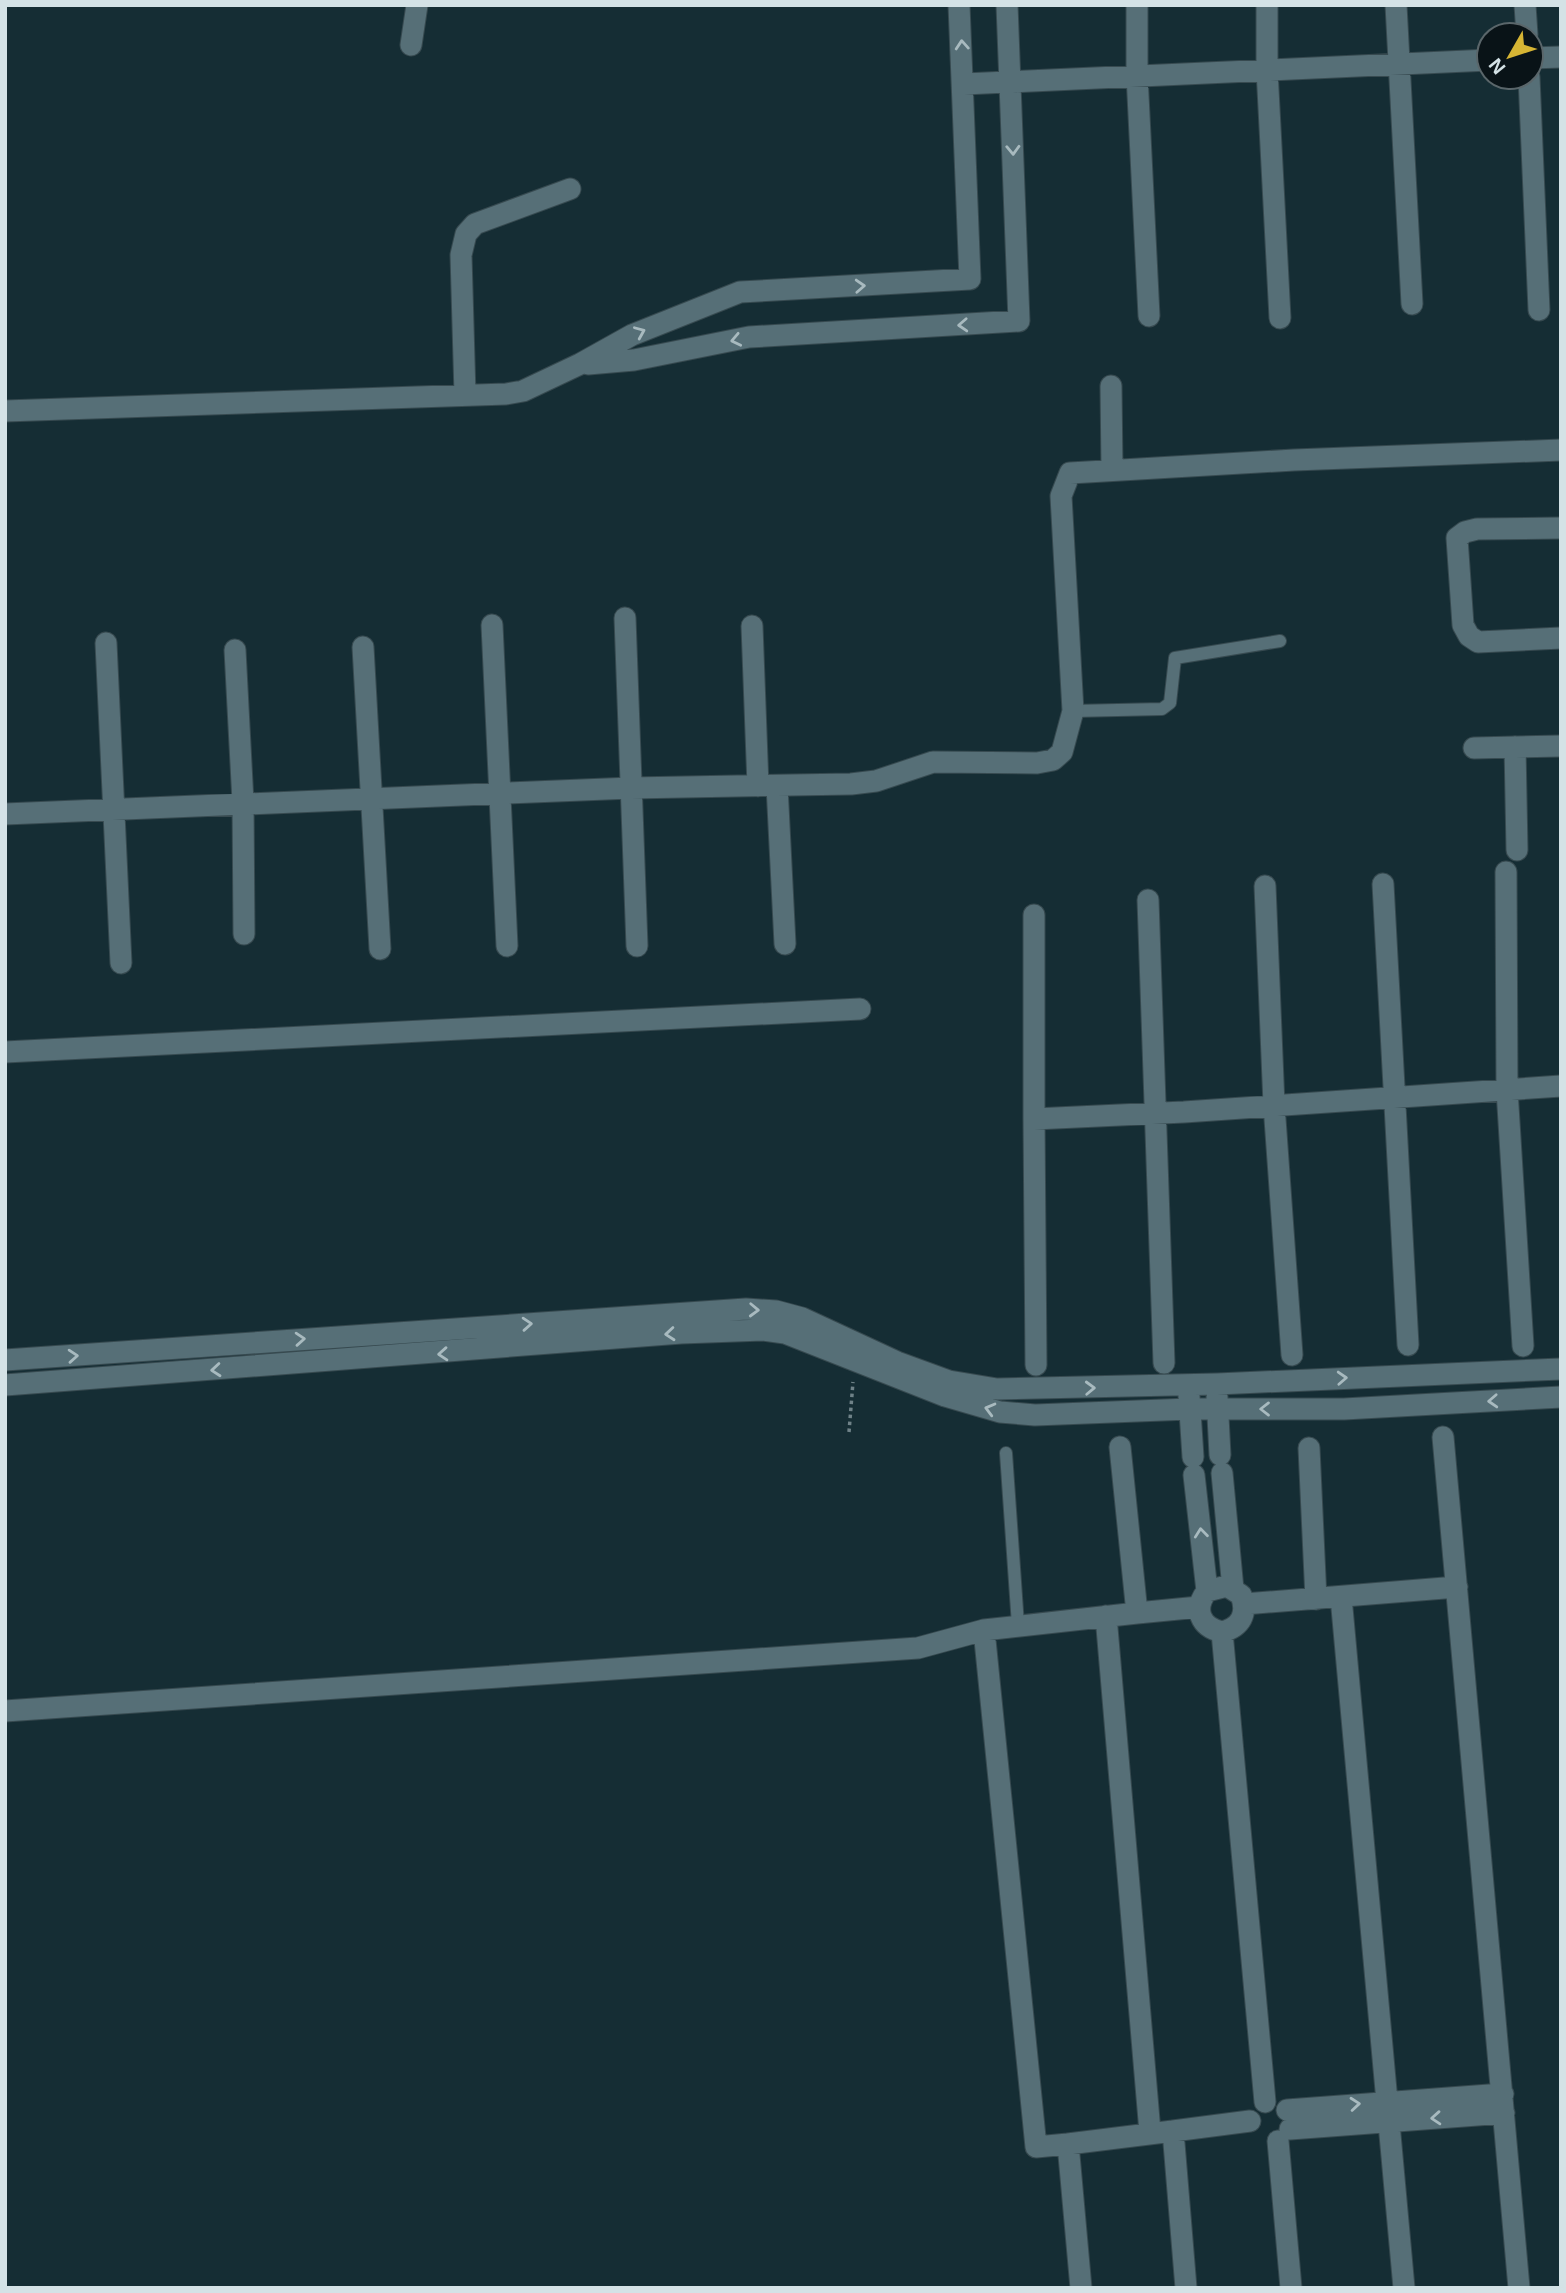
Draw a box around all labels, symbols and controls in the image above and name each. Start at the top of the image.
north arrow [1475,21,1545,91]
one-way arrow [955,39,970,50]
text: N [1485,54,1510,78]
one-way arrow [1005,145,1020,156]
one-way arrow [855,278,866,293]
one-way arrow [957,318,968,333]
one-way arrow [633,326,645,340]
one-way arrow [730,331,742,346]
one-way arrow [749,1302,760,1318]
one-way arrow [522,1317,533,1332]
one-way arrow [664,1326,675,1341]
one-way arrow [295,1332,306,1347]
one-way arrow [437,1346,448,1361]
one-way arrow [68,1349,79,1364]
one-way arrow [210,1362,221,1377]
one-way arrow [1337,1371,1348,1386]
one-way arrow [1085,1381,1096,1396]
one-way arrow [1487,1393,1498,1408]
one-way arrow [1260,1401,1270,1417]
one-way arrow [984,1402,996,1417]
one-way arrow [1193,1527,1208,1539]
one-way arrow [1350,2097,1361,2112]
one-way arrow [1430,2110,1441,2125]

